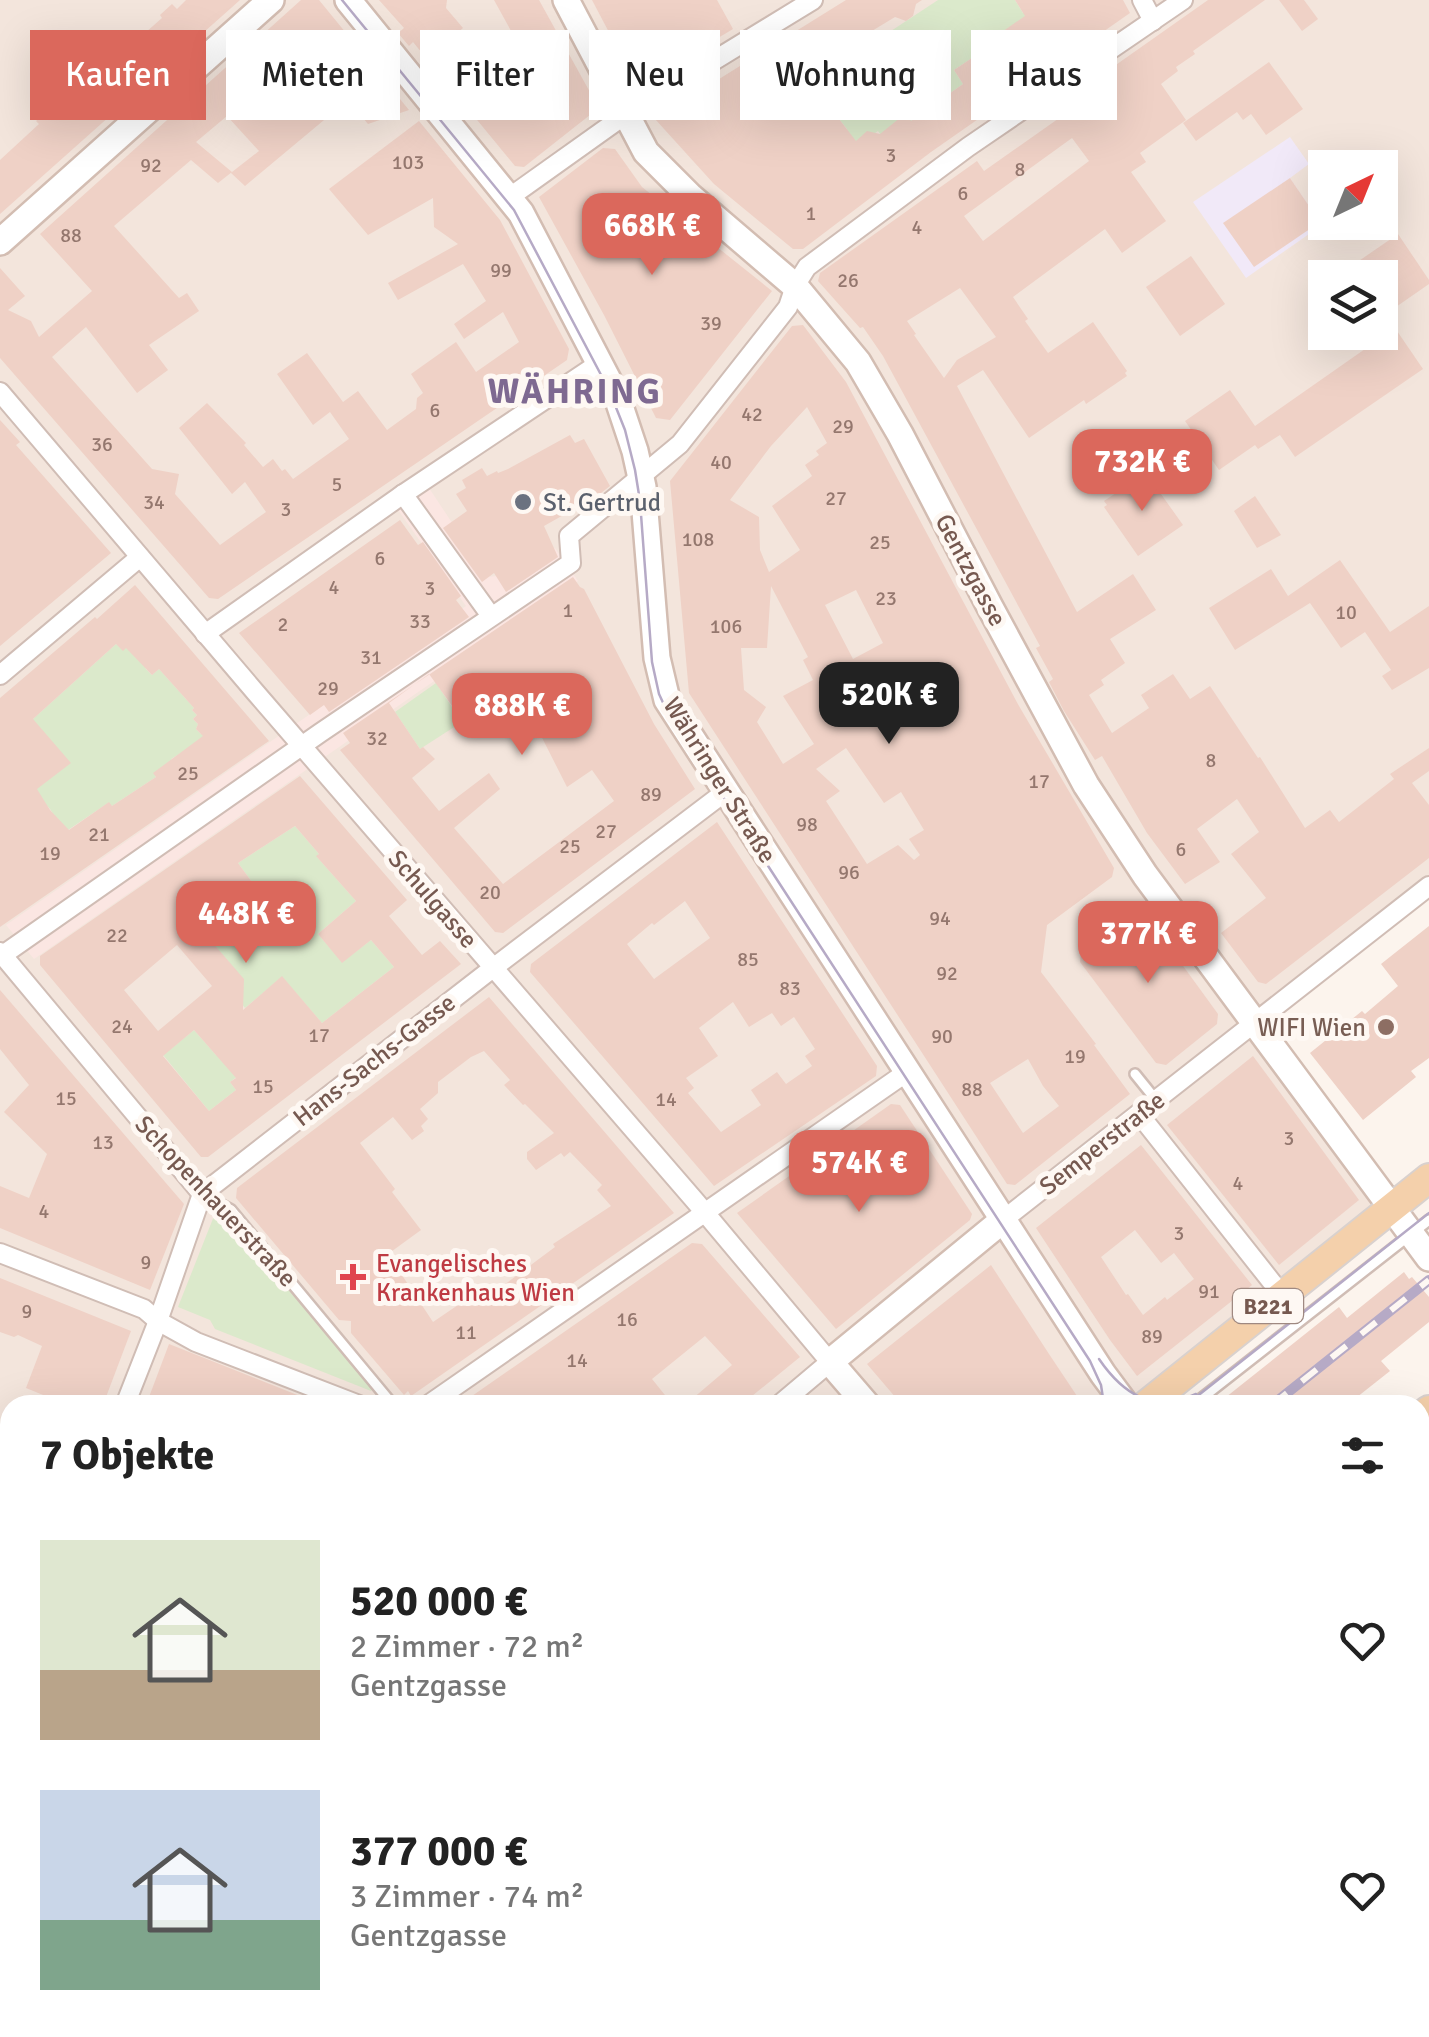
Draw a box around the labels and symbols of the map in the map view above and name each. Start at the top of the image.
house number: 3 [886,143,896,168]
house number: 103 [392,150,424,175]
north arrow [1308,150,1398,240]
house number: 92 [140,153,162,178]
house number: 8 [1015,157,1025,182]
house number: 6 [958,181,968,206]
pin: 668K € [571,193,733,278]
house number: 1 [806,201,816,226]
house number: 4 [912,215,923,240]
house number: 88 [60,223,82,248]
house number: 99 [490,258,512,283]
house number: 26 [837,268,859,293]
house number: 39 [700,311,722,336]
district label: WÄHRING [488,370,662,413]
house number: 6 [430,398,440,423]
house number: 42 [741,402,763,427]
house number: 29 [832,414,854,439]
pin: 732K € [1061,429,1223,514]
house number: 36 [91,432,113,457]
house number: 40 [710,450,732,475]
house number: 5 [332,472,342,497]
house number: 27 [825,486,847,511]
place label: St. Gertrud [543,487,661,518]
house number: 34 [143,490,165,515]
marker: St. Gertrud [512,491,534,513]
house number: 3 [281,497,291,522]
street label: Gentzgasse [929,509,1013,631]
house number: 108 [682,527,714,552]
house number: 25 [869,530,891,555]
house number: 6 [375,546,385,571]
house number: 4 [329,575,340,600]
house number: 3 [425,576,435,601]
house number: 23 [875,586,897,611]
house number: 1 [563,598,573,623]
house number: 10 [1335,600,1357,625]
house number: 33 [409,609,431,634]
house number: 2 [278,612,288,637]
house number: 106 [710,614,742,639]
house number: 31 [360,645,382,670]
pin: 520K € [808,662,970,747]
pin: 888K € [441,673,603,758]
house number: 29 [317,676,339,701]
street label: Währinger Straße [657,691,783,869]
house number: 32 [366,726,388,751]
house number: 8 [1206,748,1216,773]
house number: 25 [177,761,199,786]
house number: 17 [1028,769,1050,794]
house number: 89 [640,782,662,807]
house number: 98 [796,812,818,837]
house number: 27 [595,819,617,844]
house number: 21 [88,822,110,847]
house number: 25 [559,834,581,859]
house number: 6 [1176,837,1186,862]
house number: 19 [39,841,61,866]
street label: Schulgasse [382,843,484,955]
house number: 96 [838,860,860,885]
house number: 20 [479,880,501,905]
pin: 448K € [165,881,327,966]
pin: 377K € [1067,901,1229,986]
house number: 94 [929,906,951,931]
house number: 22 [106,923,128,948]
house number: 85 [737,947,759,972]
house number: 92 [936,961,958,986]
house number: 83 [779,976,801,1001]
street label: Hans-Sachs-Gasse [287,987,461,1133]
place label: WIFI Wien [1257,1012,1366,1043]
house number: 24 [111,1014,133,1039]
marker: WIFI Wien [1375,1016,1397,1038]
house number: 17 [308,1023,330,1048]
house number: 90 [931,1024,953,1049]
house number: 19 [1064,1044,1086,1069]
house number: 15 [252,1074,274,1099]
house number: 88 [961,1077,983,1102]
street label: Semperstraße [1033,1084,1171,1202]
house number: 15 [55,1086,77,1111]
house number: 14 [655,1087,677,1112]
street label: Schopenhauerstraße [129,1109,303,1293]
house number: 3 [1284,1126,1294,1151]
house number: 13 [92,1130,114,1155]
pin: 574K € [778,1130,940,1215]
house number: 4 [1233,1171,1244,1196]
house number: 4 [39,1199,50,1224]
house number: 3 [1174,1221,1184,1246]
place label: Evangelisches Krankenhaus Wien [376,1248,575,1308]
house number: 9 [141,1250,151,1275]
marker: Evangelisches Krankenhaus Wien [340,1264,366,1290]
house number: 91 [1198,1279,1220,1304]
road number: B221 [1233,1289,1303,1323]
house number: 9 [22,1299,32,1324]
house number: 16 [616,1307,638,1332]
house number: 11 [455,1320,477,1345]
house number: 89 [1141,1324,1163,1349]
house number: 14 [566,1348,588,1373]

